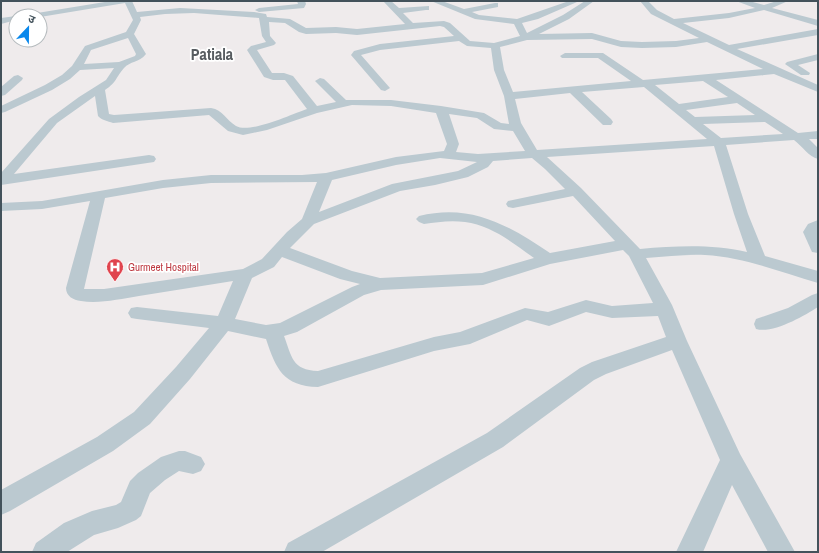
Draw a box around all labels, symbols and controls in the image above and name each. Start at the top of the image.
north arrow [8,8,48,48]
text: उ [26,11,38,27]
district label: Patiala [191,43,234,65]
hospital icon: Gurmeet Hospital [105,257,125,282]
place label: Gurmeet Hospital [128,260,199,274]

